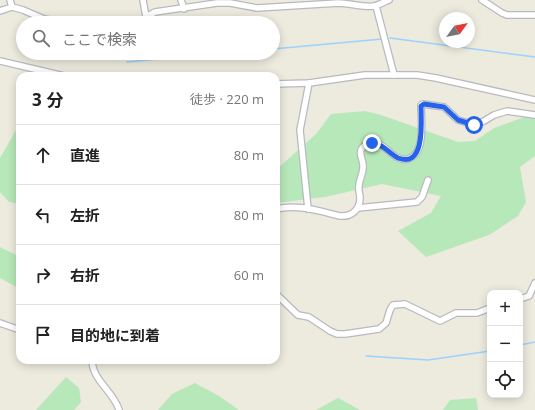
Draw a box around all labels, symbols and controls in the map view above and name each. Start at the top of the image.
north arrow [439,12,475,48]
search box [16,16,280,60]
icon: search [30,27,52,49]
text: ここで検索 [62,29,137,49]
text: 3 分 [32,88,63,111]
text: 徒歩 · 220 m [190,90,264,108]
route start [465,116,483,134]
route end [363,134,381,152]
icon: ahead [32,144,54,166]
text: 直進 [70,145,100,165]
text: 80 m [234,146,264,164]
icon: left [32,204,54,226]
text: 左折 [70,205,100,225]
text: 80 m [234,206,264,224]
icon: right [32,264,54,286]
text: 右折 [70,265,100,285]
text: 60 m [234,266,264,284]
map controls [487,290,523,398]
button: + [487,290,523,326]
icon: arrive [32,324,54,346]
text: 目的地に到着 [70,325,160,345]
button: − [487,326,523,362]
button: locate [487,362,523,398]

